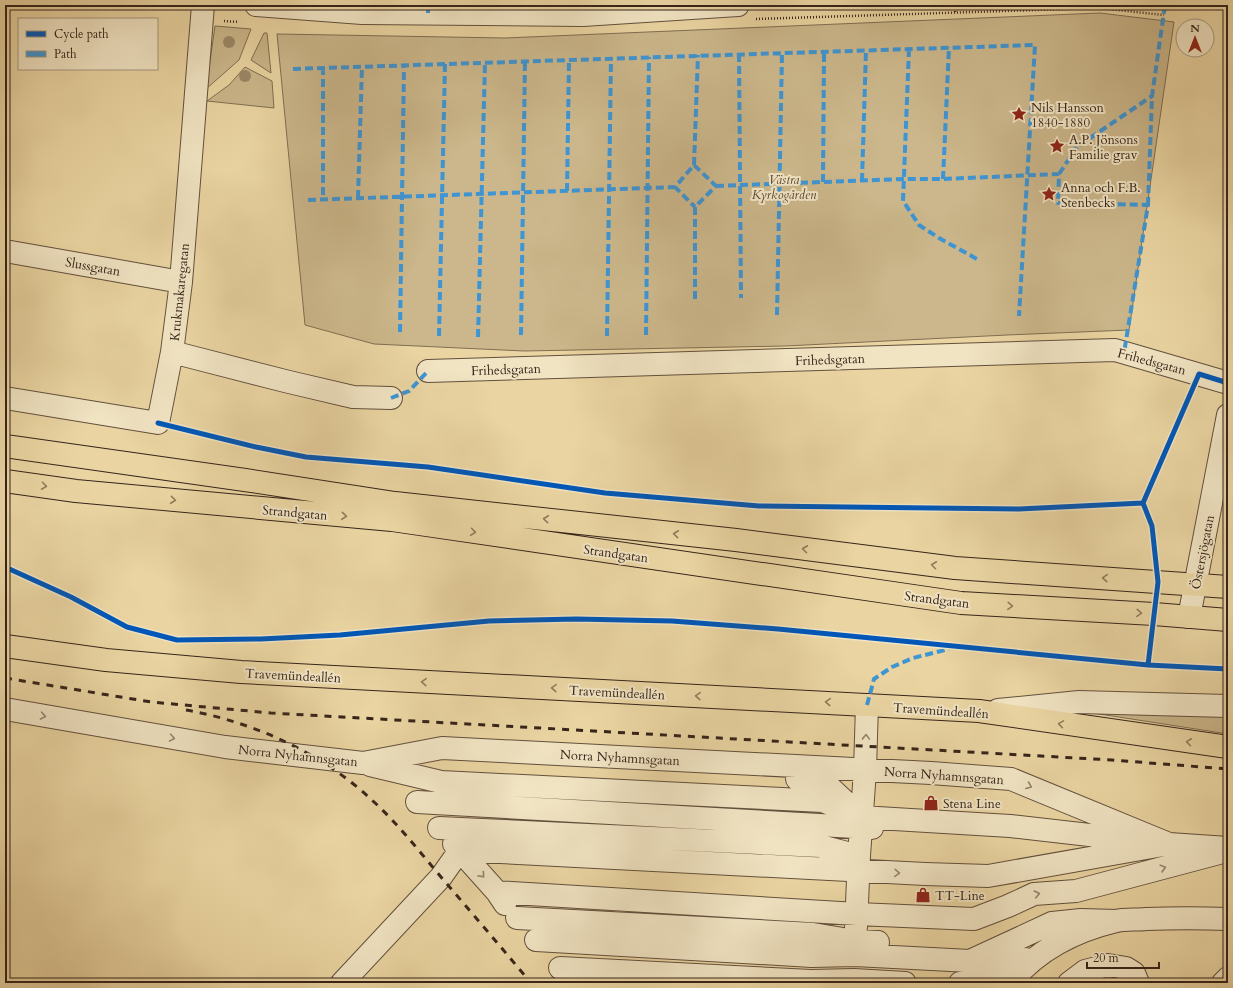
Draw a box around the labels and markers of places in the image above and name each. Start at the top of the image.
place label: Nils Hansson 1840-1880 [1031,99,1104,132]
place icon: Nils Hansson 1840-1880 [1010,105,1028,123]
place label: A.P. Jönsons Familie grav [1069,131,1138,164]
place icon: A.P. Jönsons Familie grav [1048,137,1066,155]
place label: Anna och F.B. Stenbecks [1061,179,1141,212]
place icon: Anna och F.B. Stenbecks [1040,185,1058,203]
shop icon: Stena Line [922,794,940,812]
place label: Stena Line [943,795,1001,813]
shop icon: TT-Line [914,886,932,904]
place label: TT-Line [935,887,985,905]

